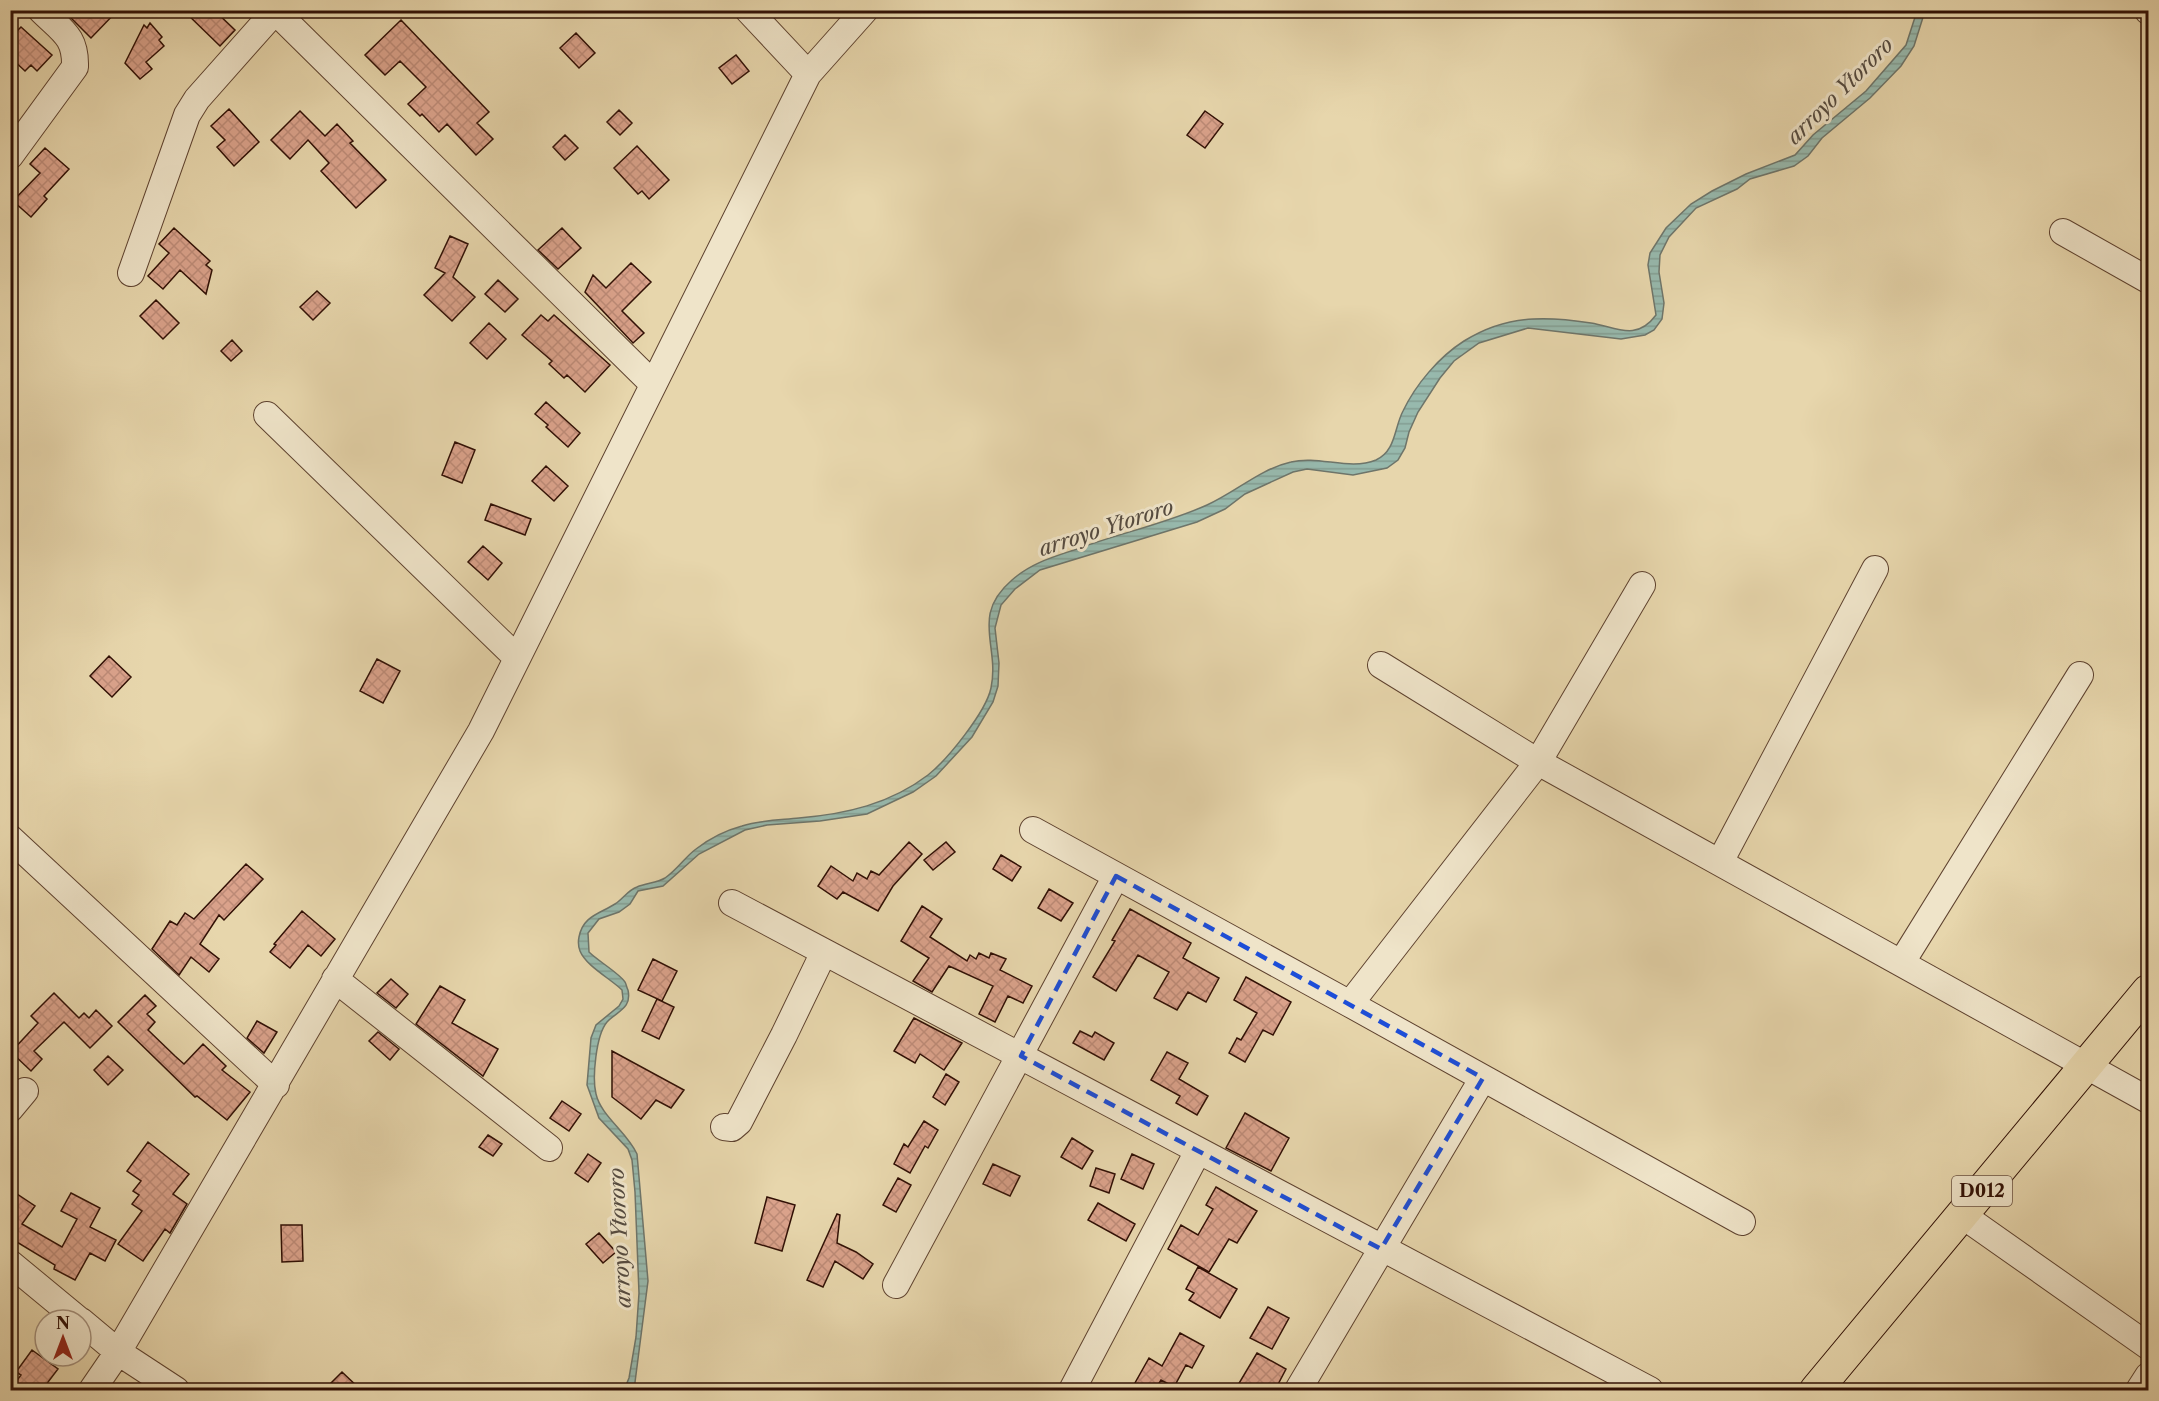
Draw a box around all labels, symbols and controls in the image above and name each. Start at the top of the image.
water label: arroyo Ytororo [1781,32,1898,149]
water label: arroyo Ytororo [1035,494,1177,561]
water label: arroyo Ytororo [603,1167,636,1309]
road number: D012 [1952,1176,2012,1206]
north arrow [33,1308,93,1368]
text: N [56,1313,70,1333]

